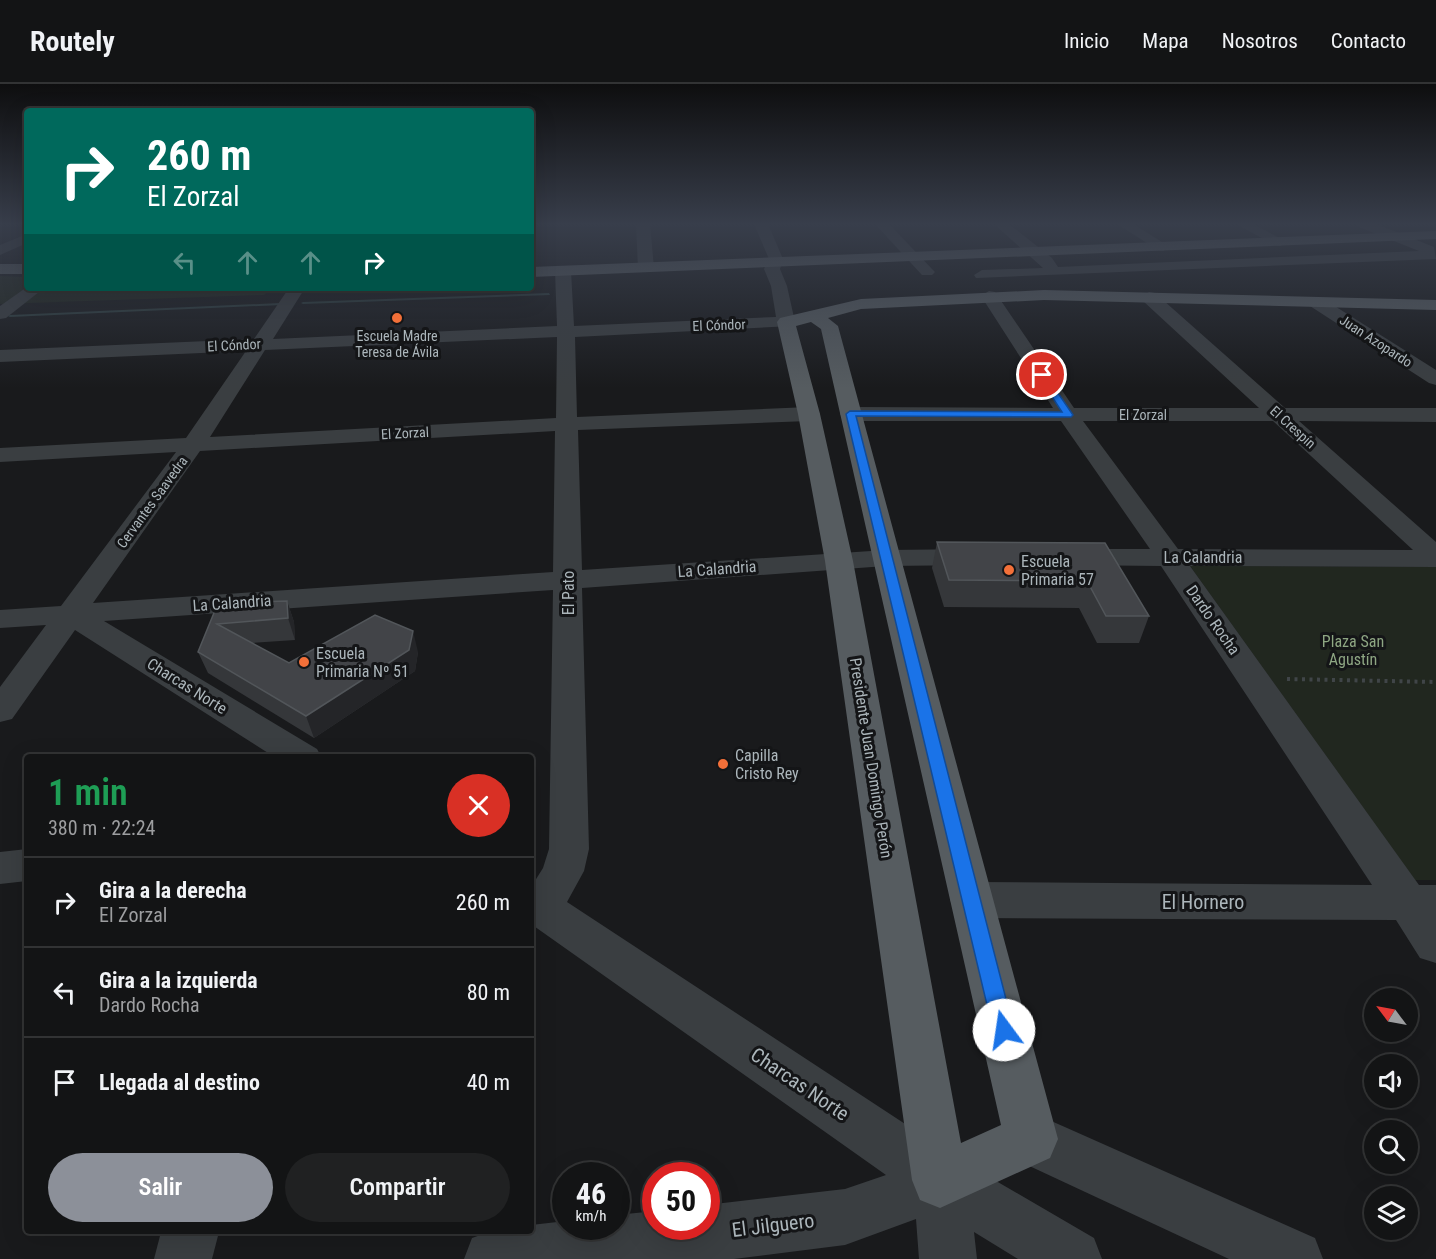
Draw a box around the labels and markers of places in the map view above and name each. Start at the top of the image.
marker: Escuela Madre Teresa de Ávila [390,311,404,325]
place label: Escuela Madre Teresa de Ávila [355,328,439,360]
pin [1016,349,1067,400]
place label: Escuela Primaria 57 [1021,552,1094,589]
marker: Escuela Primaria 57 [1002,563,1016,577]
place label: Escuela Primaria Nº 51 [316,644,409,681]
marker: Escuela Primaria Nº 51 [297,655,311,669]
place label: Capilla Cristo Rey [735,746,799,783]
marker: Capilla Cristo Rey [716,757,730,771]

